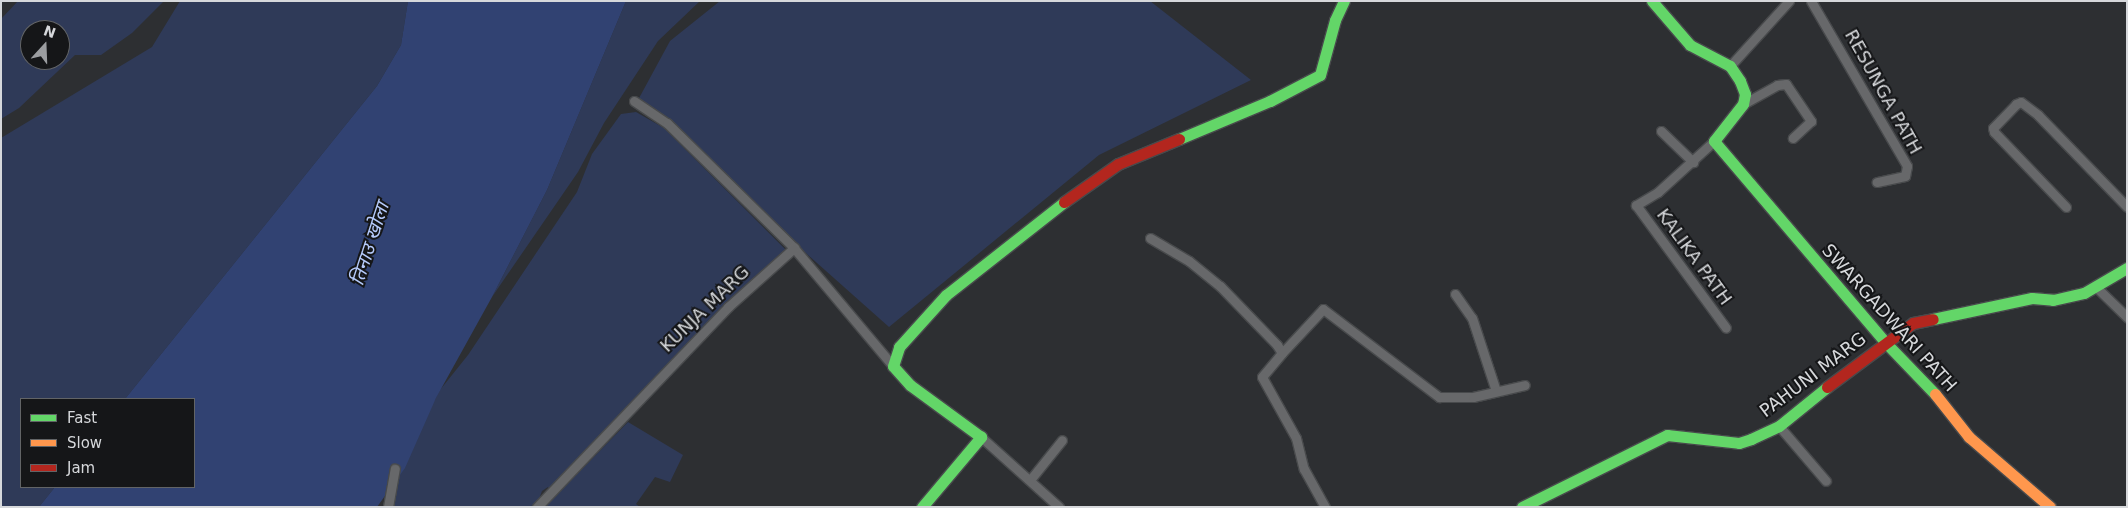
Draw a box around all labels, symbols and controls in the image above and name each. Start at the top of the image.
north arrow [20,20,70,70]
text: N [42,22,58,41]
street label: RESUNGA PATH [1840,26,1926,158]
water label: तिनाउ खोला [346,200,394,288]
street label: KALIKA PATH [1652,205,1736,309]
street label: SWARGADWARI PATH [1817,240,1961,396]
street label: KUNJA MARG [656,261,754,357]
street label: PAHUNI MARG [1756,328,1870,422]
legend [20,398,195,488]
text: Fast [67,409,97,427]
text: Slow [67,434,102,452]
text: Jam [67,459,95,477]

